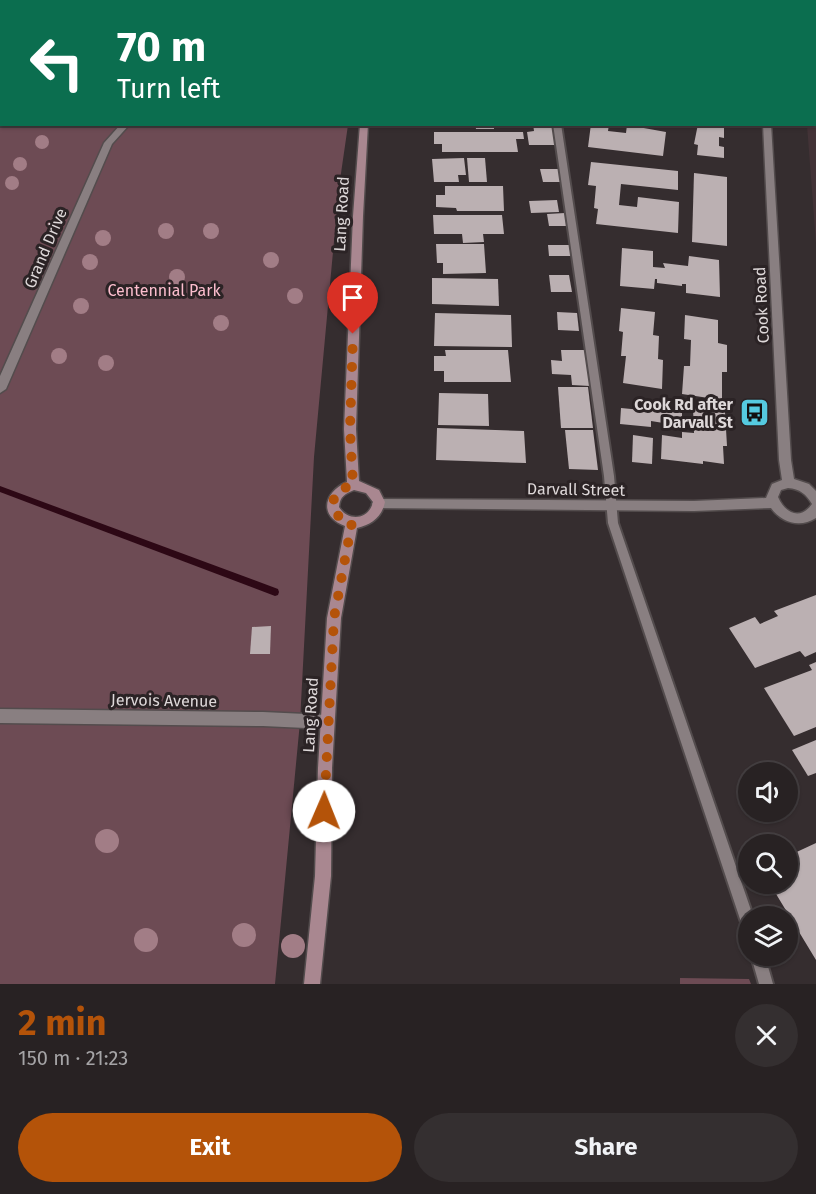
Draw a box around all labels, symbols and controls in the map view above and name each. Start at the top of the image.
text: 70 m [117,22,206,72]
icon: left [18,24,96,102]
text: Turn left [117,73,220,105]
street label: Lang Road [330,176,353,252]
street label: Grand Drive [20,205,71,291]
street label: Cook Road [750,266,773,344]
pin [327,272,378,334]
park label: Centennial Park [107,281,221,300]
icon: arrive [336,281,369,314]
place label: Cook Rd after Darvall St [634,395,734,432]
bus stop icon: Cook Rd after Darvall St [738,397,770,429]
street label: Darvall Street [527,479,625,500]
street label: Lang Road [299,677,322,753]
street label: Jervois Avenue [111,690,217,711]
map controls [738,762,798,966]
button: sound [738,762,798,822]
position arrow [292,779,356,843]
button: search [738,834,798,894]
button: layers [738,906,798,966]
text: 2 min [18,1001,107,1045]
button: close [735,1004,798,1067]
text: 150 m · 21:23 [18,1046,128,1070]
button: Exit [18,1113,402,1182]
button: Share [414,1113,798,1182]

